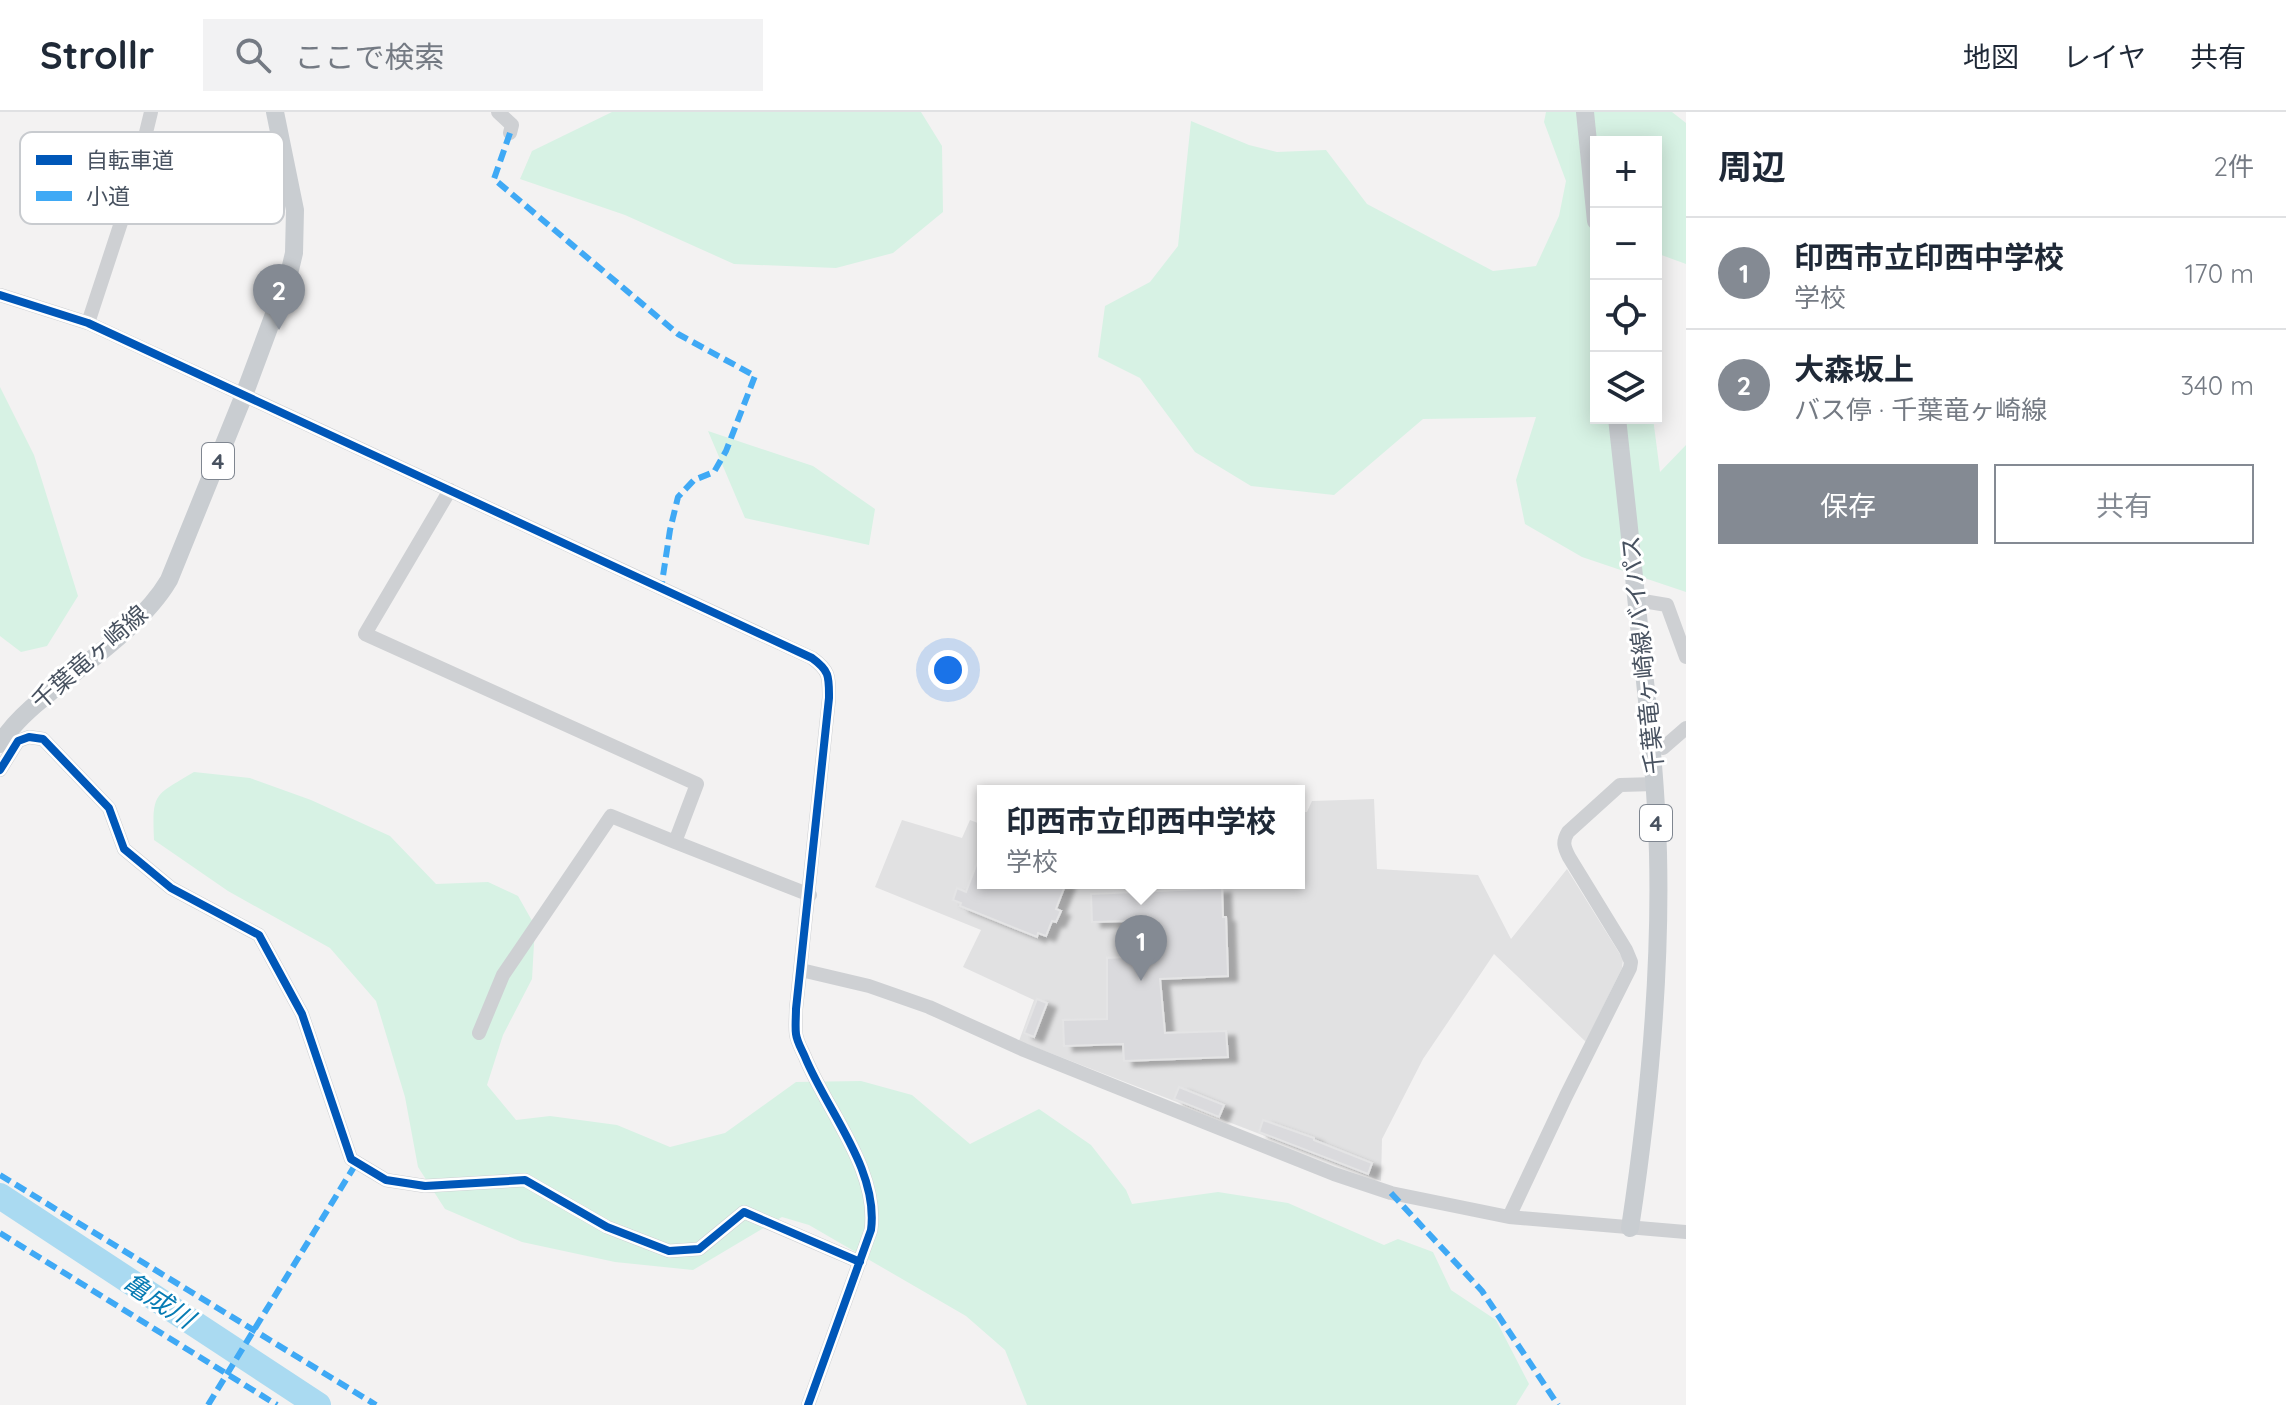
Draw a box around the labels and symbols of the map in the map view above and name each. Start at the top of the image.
legend [20,132,284,224]
text: 自転車道 [86,146,174,174]
text: 小道 [86,182,130,210]
pin: 2 [253,264,305,330]
road number: 4 [202,443,234,479]
street label: 千葉竜ヶ崎線バイパス [1615,534,1669,776]
street label: 千葉竜ヶ崎線 [25,598,153,716]
your location [928,650,968,690]
road number: 4 [1640,805,1672,841]
pin: 1 [1115,915,1167,981]
water label: 亀成川 [117,1265,203,1337]

